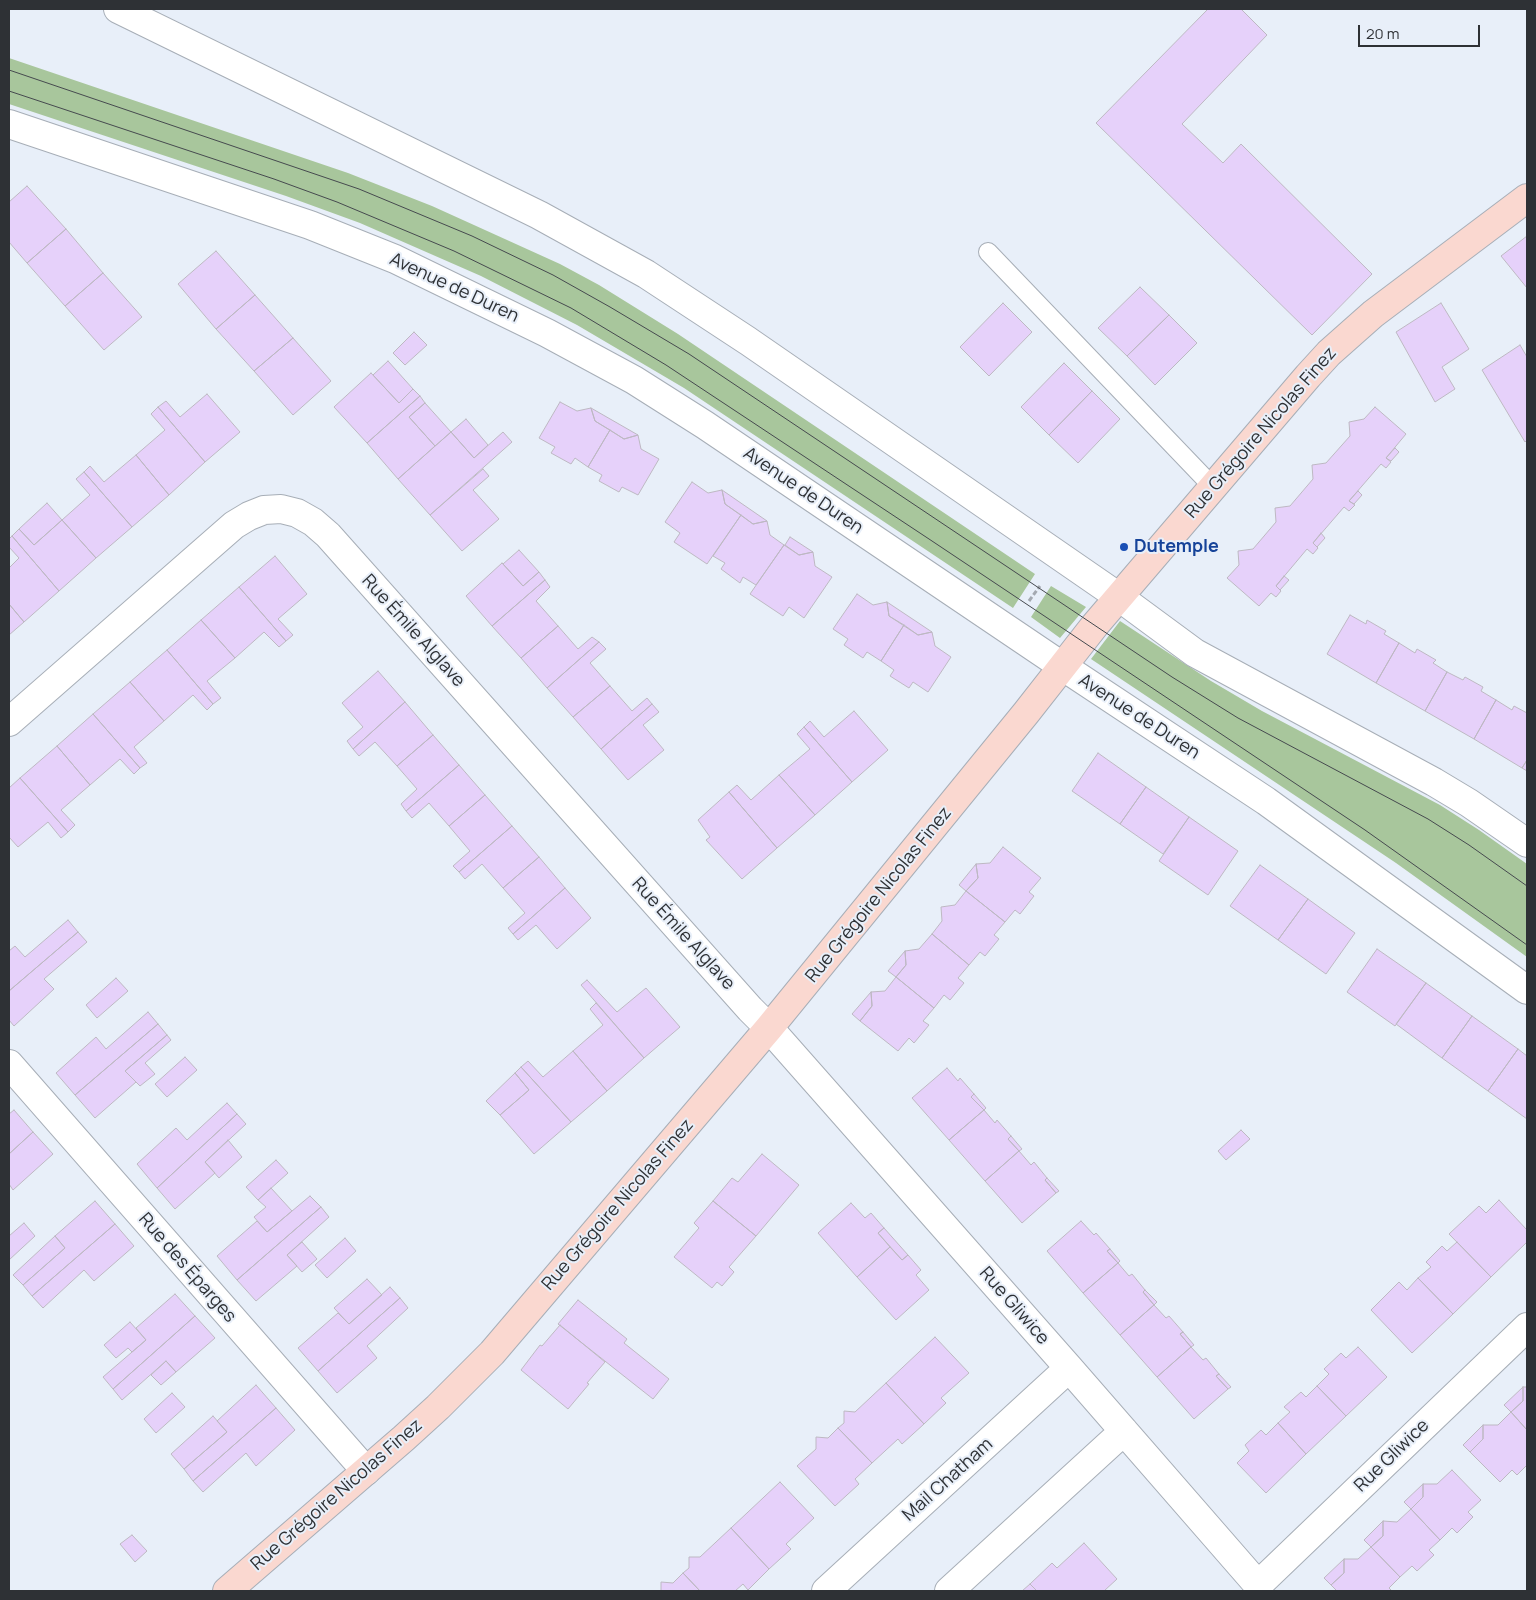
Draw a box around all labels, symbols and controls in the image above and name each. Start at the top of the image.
scale bar [1361,15,1484,47]
text: 20 m [1366,23,1399,44]
street label: Avenue de Duren [386,249,522,327]
street label: Rue Grégoire Nicolas Finez [1181,343,1341,523]
street label: Avenue de Duren [739,443,867,539]
place label: Dutemple [1134,536,1219,558]
marker: Dutemple [1118,541,1130,553]
street label: Rue Émile Alglave [357,570,469,692]
street label: Avenue de Duren [1074,670,1204,764]
street label: Rue Grégoire Nicolas Finez [801,803,957,987]
street label: Rue Émile Alglave [627,873,739,995]
street label: Rue Grégoire Nicolas Finez [538,1115,698,1295]
street label: Rue des Éparges [134,1209,240,1327]
street label: Rue Gliwice [975,1263,1053,1349]
street label: Rue Grégoire Nicolas Finez [247,1415,427,1575]
street label: Rue Gliwice [1350,1415,1434,1497]
street label: Mail Chatham [898,1434,998,1526]

